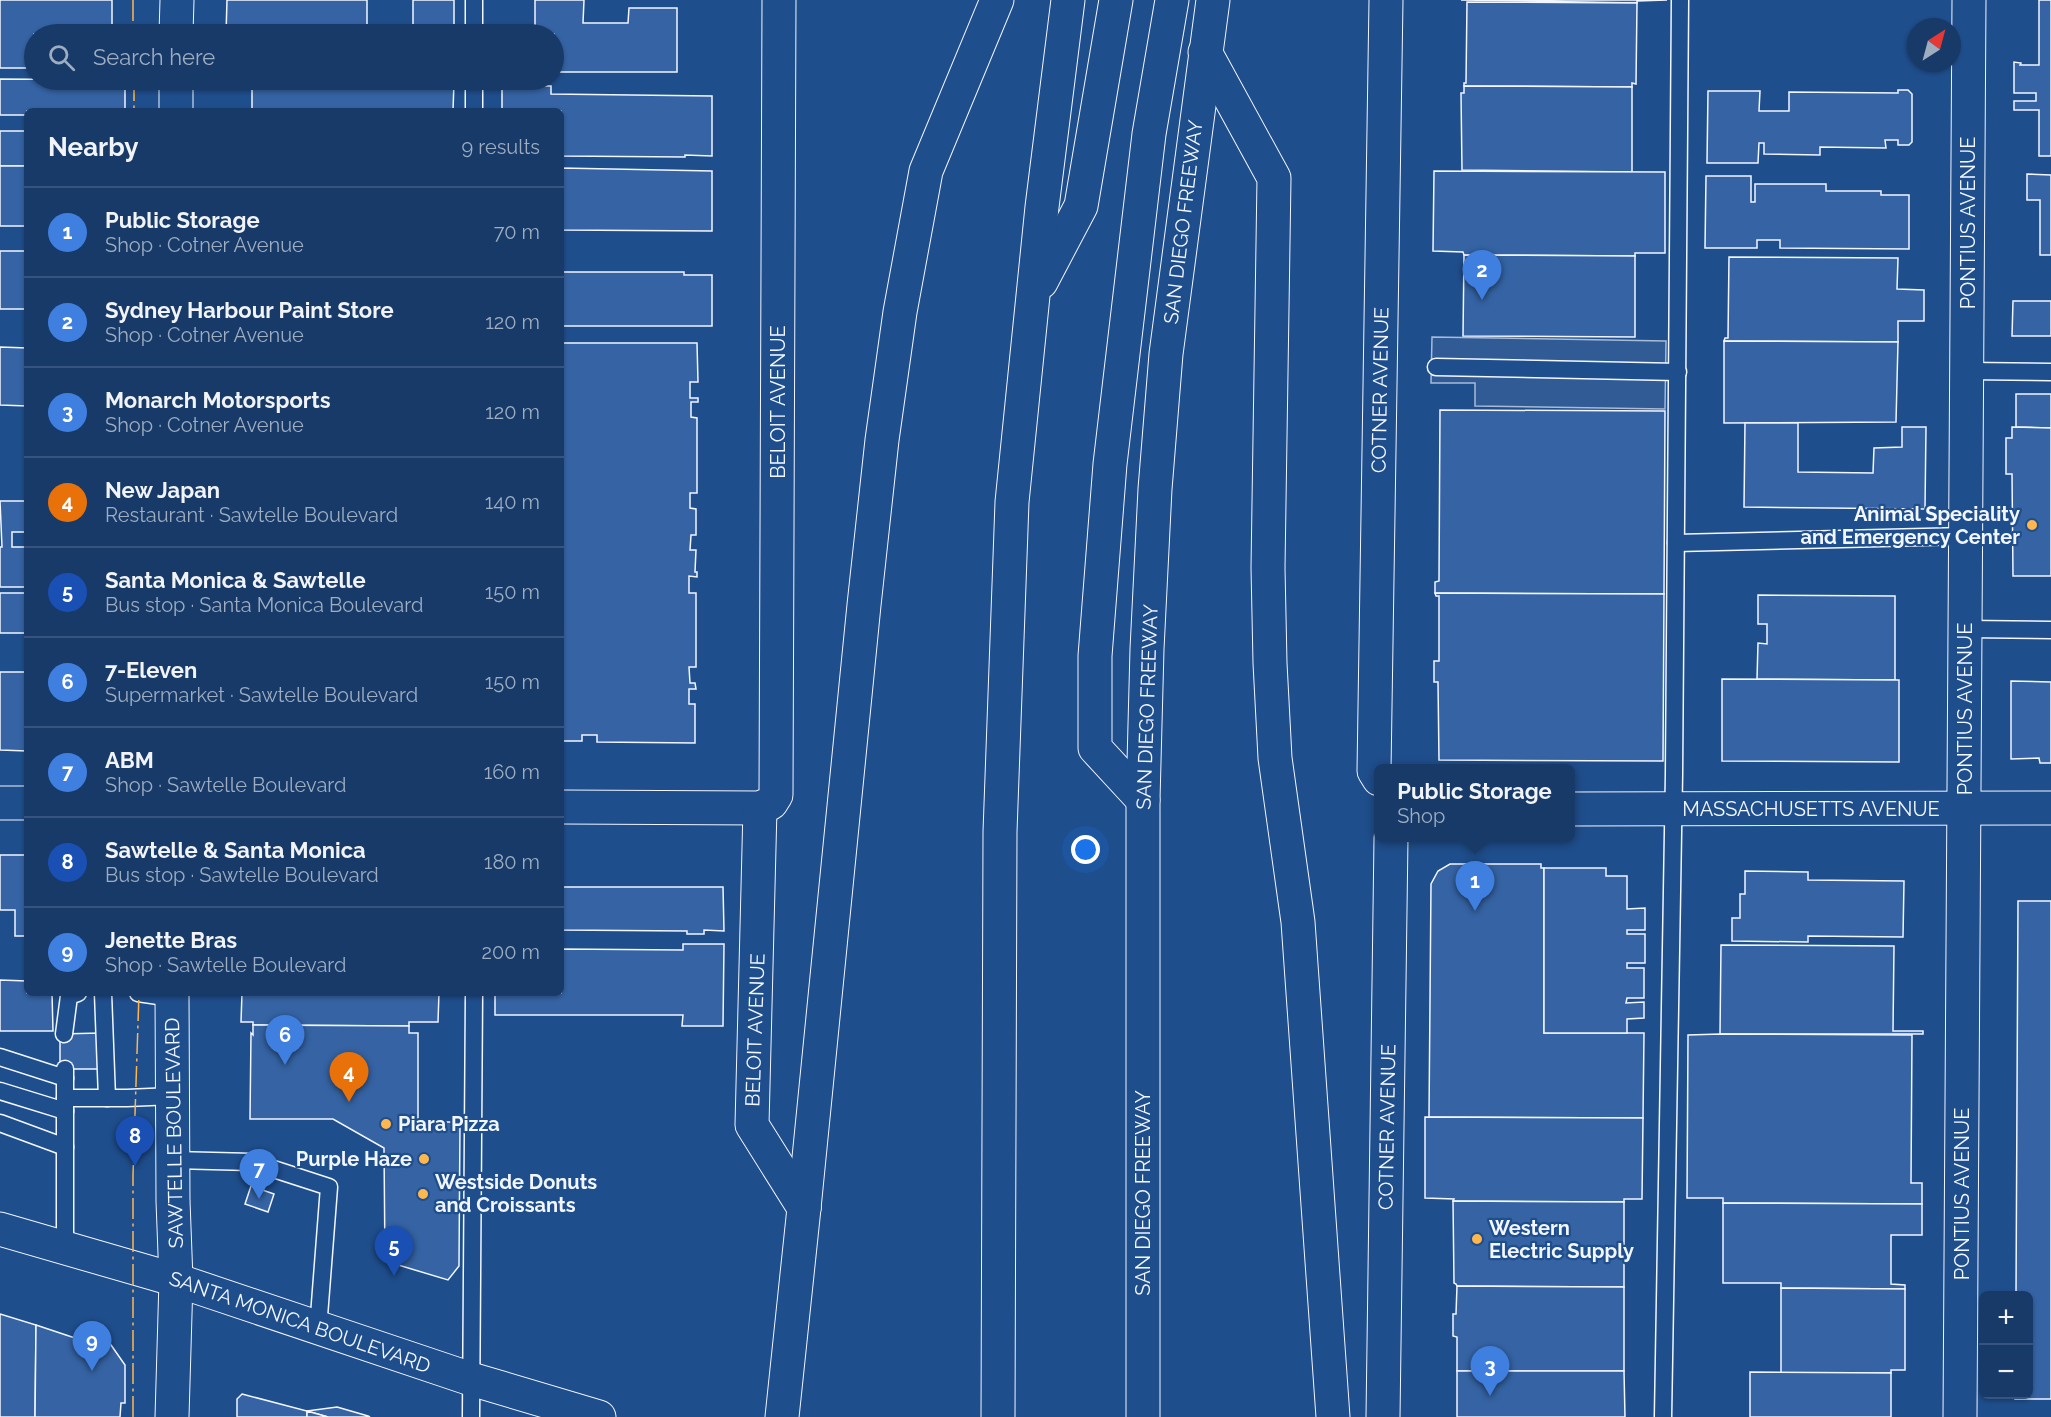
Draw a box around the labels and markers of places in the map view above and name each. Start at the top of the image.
pin: 2 [1462,250,1502,300]
place label: Animal Speciality and Emergency Center [1800,502,2020,549]
marker: Animal Speciality and Emergency Center [2025,518,2039,532]
pin: 1 [1456,862,1494,911]
pin: 6 [266,1016,304,1065]
pin: 4 [330,1052,368,1102]
place label: Piara Pizza [398,1112,500,1136]
pin: 8 [116,1116,154,1166]
marker: Piara Pizza [379,1117,393,1131]
place label: Purple Haze [296,1147,412,1171]
pin: 7 [240,1150,278,1199]
marker: Purple Haze [417,1152,431,1166]
place label: Westside Donuts and Croissants [435,1170,597,1217]
marker: Westside Donuts and Croissants [416,1187,430,1201]
place label: Western Electric Supply [1489,1216,1634,1263]
pin: 5 [374,1226,414,1276]
marker: Western Electric Supply [1470,1232,1484,1246]
pin: 9 [72,1322,112,1371]
pin: 3 [1470,1346,1510,1396]

